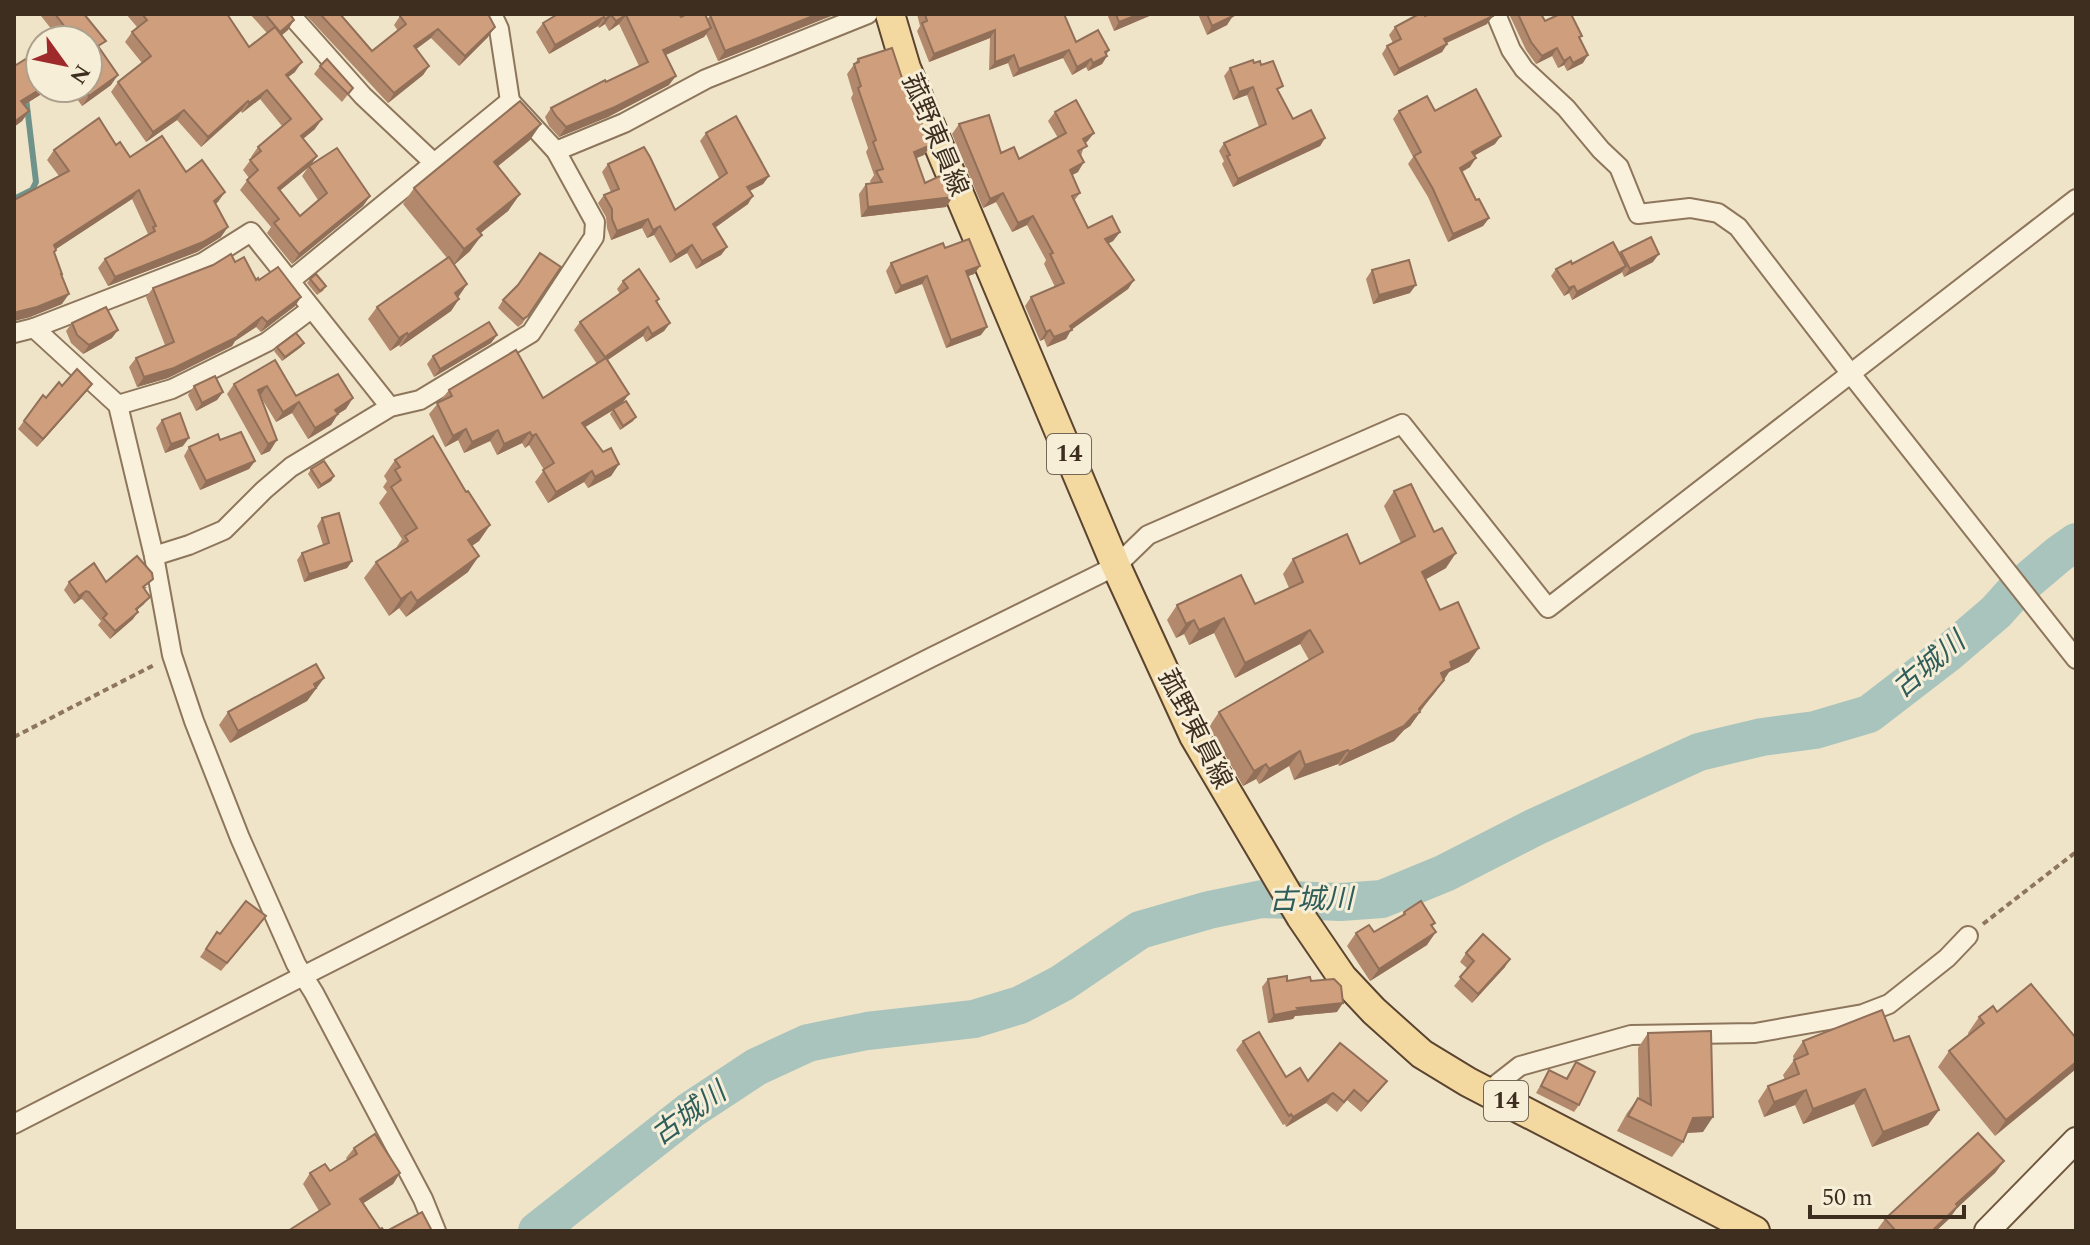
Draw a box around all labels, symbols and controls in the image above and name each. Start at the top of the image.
north arrow [24,24,104,104]
text: N [61,58,98,91]
street label: 菰野東員線 [891,67,979,203]
road number: 14 [1047,434,1091,474]
water label: 古城川 [1883,620,1977,708]
street label: 菰野東員線 [1148,662,1242,796]
water label: 古城川 [1269,878,1356,922]
water label: 古城川 [642,1070,738,1156]
road number: 14 [1484,1081,1528,1121]
scale bar [1810,1169,1964,1219]
text: 50 m [1822,1180,1873,1216]

